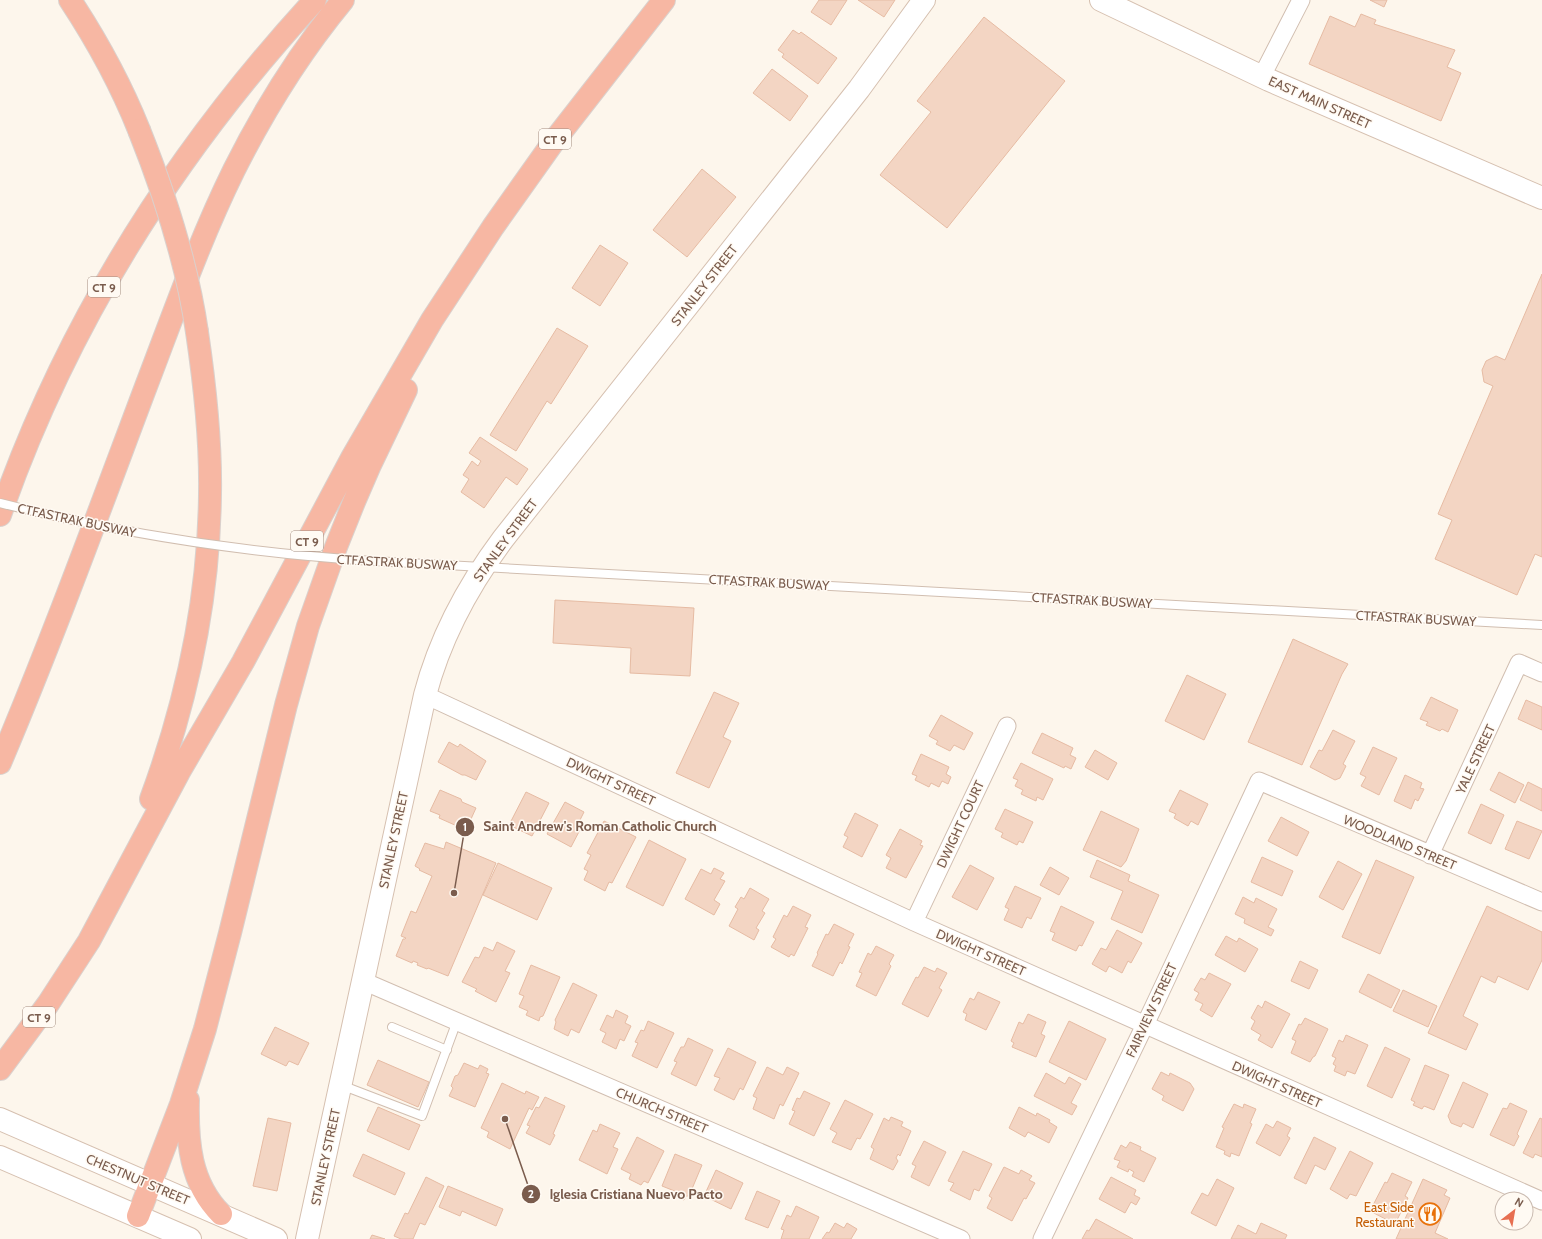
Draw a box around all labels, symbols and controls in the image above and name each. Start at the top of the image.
street label: EAST MAIN STREET [1266,72,1374,132]
road number: CT 9 [539,129,571,149]
street label: STANLEY STREET [667,241,741,329]
road number: CT 9 [88,277,120,297]
street label: STANLEY STREET [470,495,541,585]
street label: CTFASTRAK BUSWAY [16,500,138,541]
road number: CT 9 [291,531,323,551]
street label: CTFASTRAK BUSWAY [336,551,458,573]
street label: CTFASTRAK BUSWAY [708,571,830,593]
street label: CTFASTRAK BUSWAY [1031,589,1153,611]
street label: CTFASTRAK BUSWAY [1355,607,1477,629]
street label: YALE STREET [1452,722,1498,797]
street label: DWIGHT STREET [564,753,658,809]
street label: DWIGHT COURT [933,778,987,870]
street label: STANLEY STREET [375,790,411,890]
street label: WOODLAND STREET [1341,811,1459,873]
callout: Saint Andrew's Roman Catholic Church [455,814,724,840]
text: Saint Andrew's Roman Catholic Church [483,817,717,835]
text: 1 [463,819,467,834]
street label: DWIGHT STREET [934,925,1028,979]
street label: FAIRVIEW STREET [1122,960,1180,1060]
road number: CT 9 [23,1007,55,1027]
street label: DWIGHT STREET [1230,1057,1324,1111]
street label: CHURCH STREET [614,1083,710,1137]
street label: STANLEY STREET [307,1107,343,1207]
street label: CHESTNUT STREET [84,1150,192,1208]
callout: Iglesia Cristiana Nuevo Pacto [521,1181,730,1207]
text: Iglesia Cristiana Nuevo Pacto [549,1185,723,1203]
text: 2 [528,1186,534,1201]
north arrow [1494,1191,1534,1231]
text: N [1512,1194,1526,1210]
place label: East Side Restaurant [1355,1199,1415,1230]
restaurant icon: East Side Restaurant [1417,1201,1443,1227]

